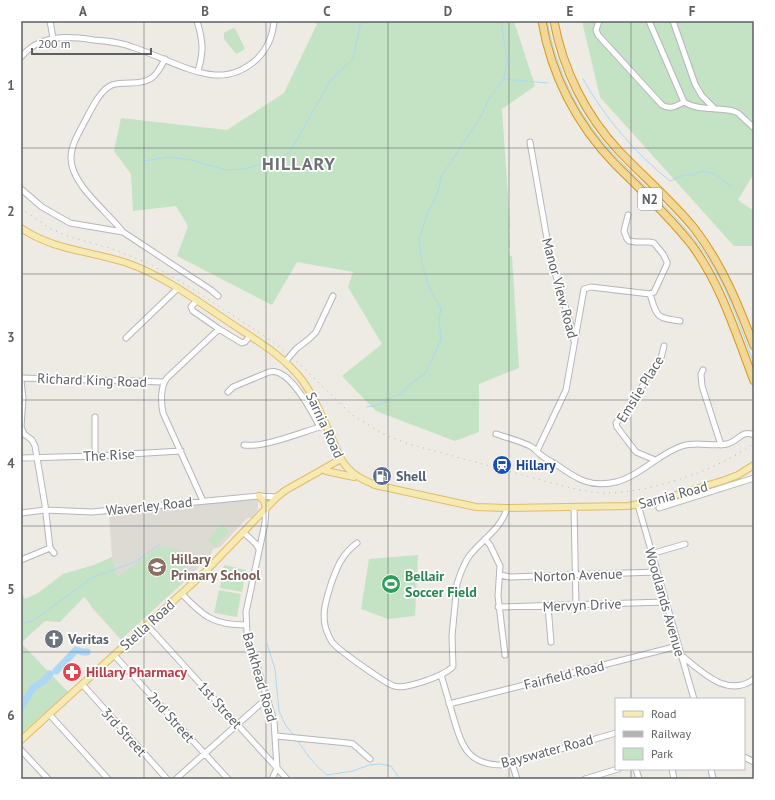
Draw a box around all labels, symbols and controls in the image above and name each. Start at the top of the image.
text: A [79,3,87,20]
text: B [201,3,209,20]
text: C [323,3,331,20]
text: D [444,3,452,20]
text: E [567,3,574,20]
text: F [689,3,696,20]
scale bar [32,30,151,56]
text: 200 m [38,36,71,51]
text: 1 [7,77,15,94]
district label: HILLARY [262,152,336,175]
road number: N2 [638,188,662,210]
text: 2 [7,203,15,220]
street label: Manor View Road [538,236,582,340]
text: 3 [7,329,15,346]
street label: Emslie Place [612,352,668,426]
street label: Richard King Road [37,369,147,391]
street label: Sarnia Road [302,389,348,461]
street label: The Rise [83,445,135,465]
station icon: Hillary [491,454,513,476]
text: 4 [7,455,15,472]
place label: Hillary [516,456,556,474]
fuel station icon: Shell [371,465,393,487]
place label: Shell [396,467,427,485]
street label: Sarnia Road [636,477,710,513]
street label: Waverley Road [105,493,193,519]
street label: Woodlands Avenue [641,545,689,659]
place label: Hillary Primary School [171,550,261,584]
school or university icon: Hillary Primary School [146,556,168,578]
street label: Norton Avenue [533,564,623,586]
place label: Bellair Soccer Field [405,567,477,601]
sports icon: Bellair Soccer Field [380,573,402,595]
text: 5 [7,581,15,598]
street label: Mervyn Drive [542,595,622,615]
street label: Stella Road [116,596,178,654]
church icon: Veritas [43,628,65,650]
place label: Veritas [67,630,109,648]
street label: Bankhead Road [239,630,281,724]
street label: Fairfield Road [522,656,606,694]
pharmacy icon: Hillary Pharmacy [61,661,83,683]
place label: Hillary Pharmacy [86,663,187,681]
street label: 1st Street [194,678,246,733]
street label: 2nd Street [143,688,199,746]
legend [615,698,745,770]
street label: 3rd Street [97,704,151,760]
text: Road [651,706,676,721]
text: 6 [7,707,15,724]
text: Railway [651,726,691,741]
street label: Bayswater Road [499,730,595,772]
text: Park [651,746,673,761]

